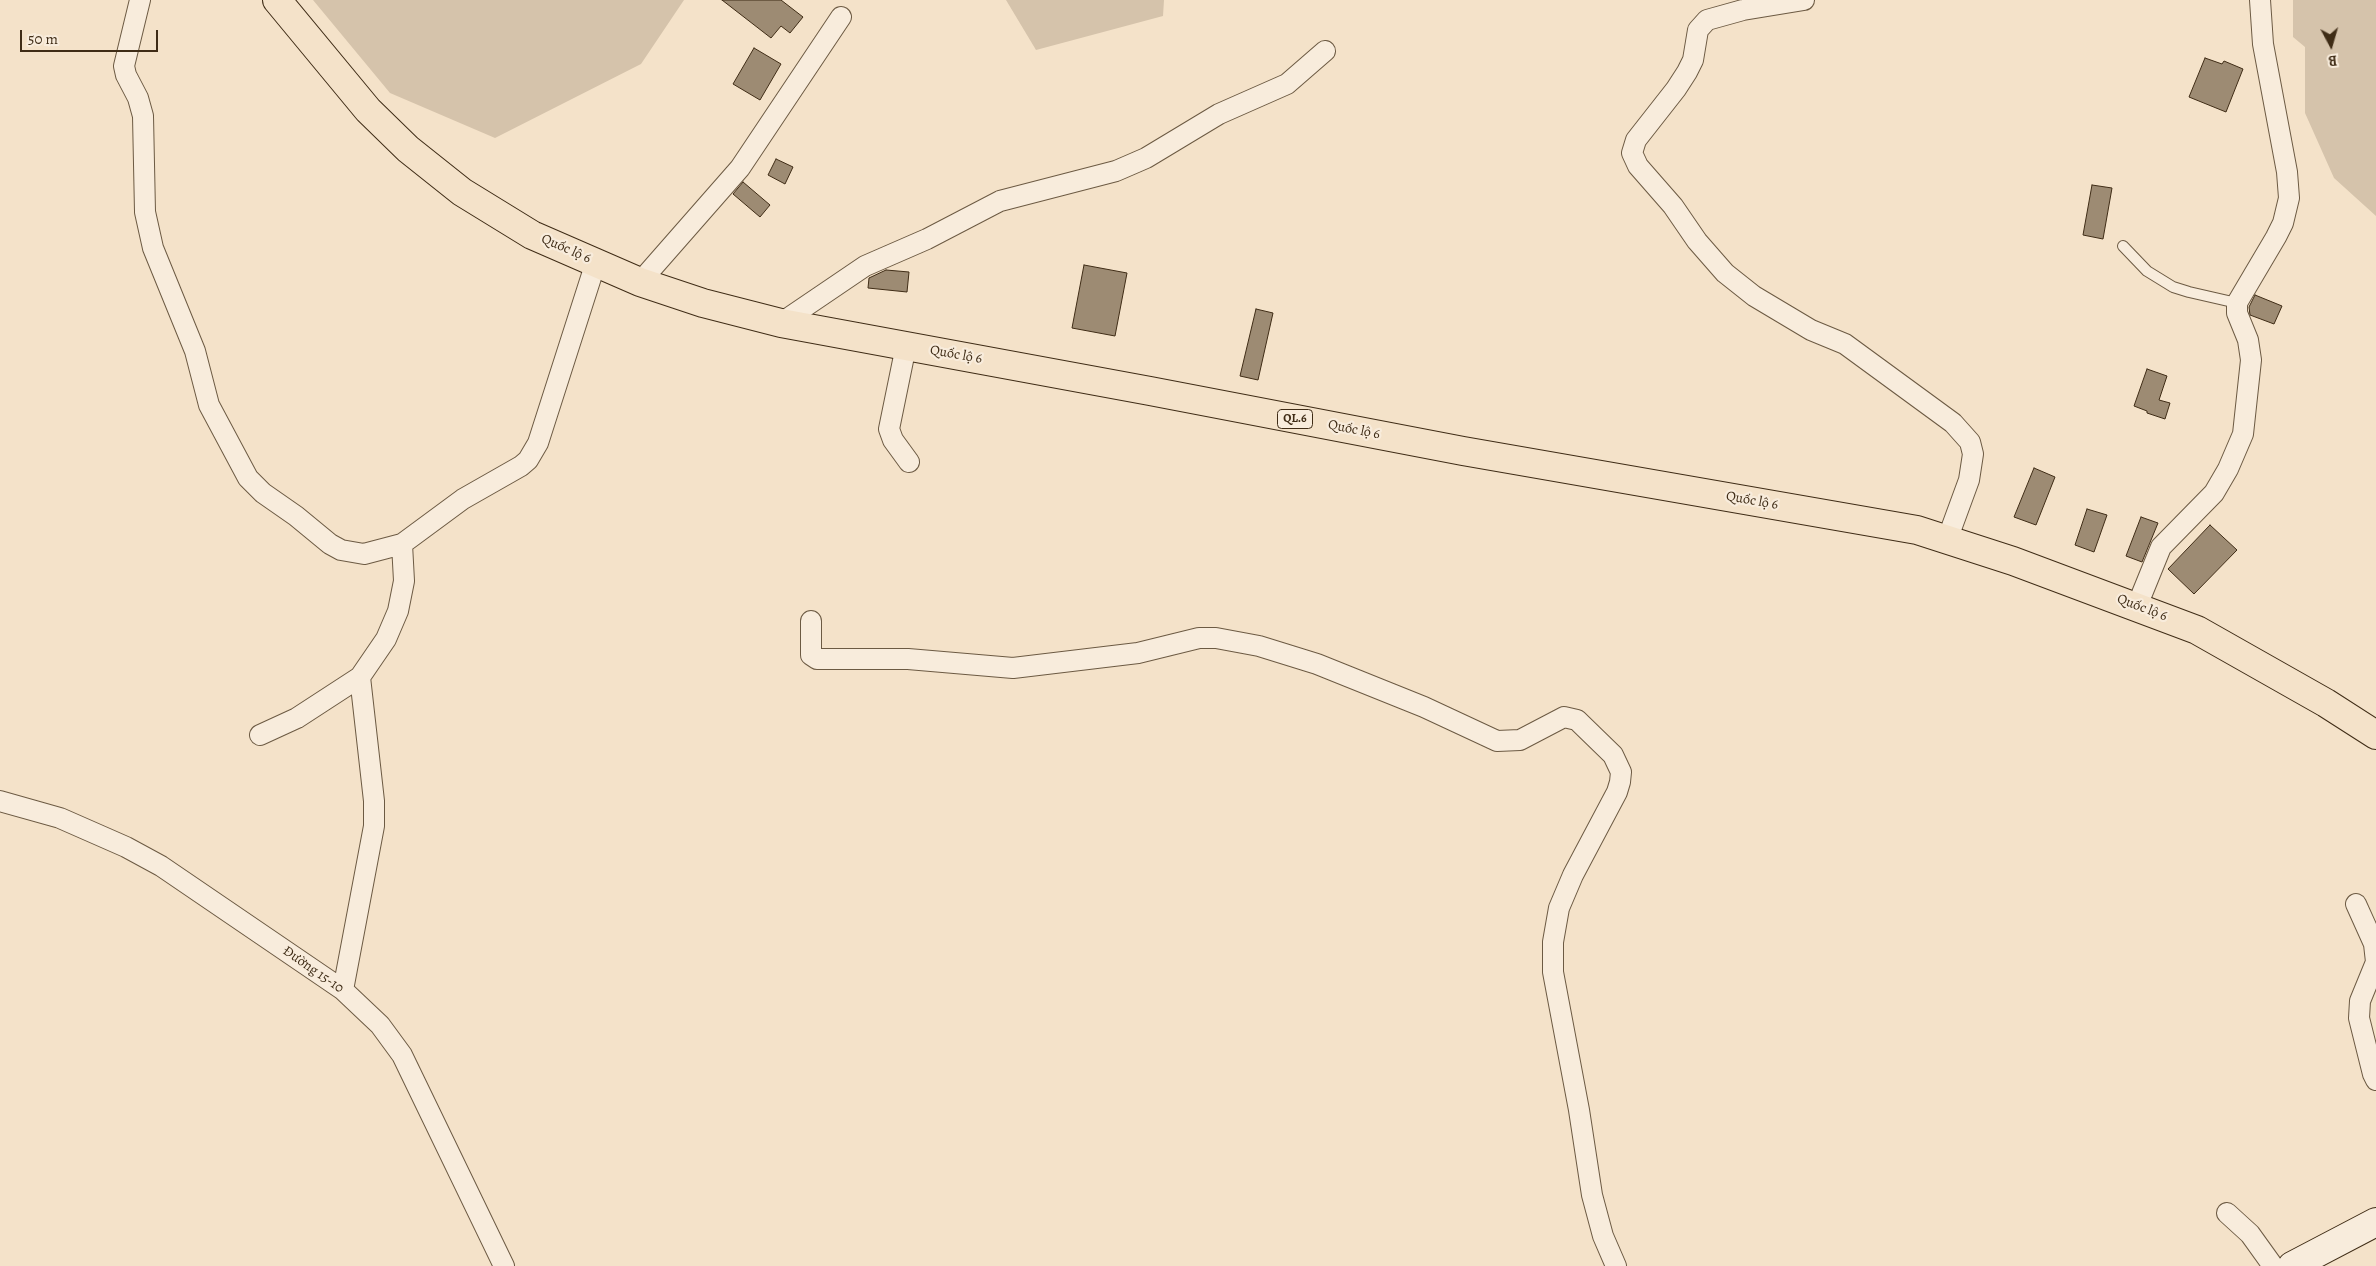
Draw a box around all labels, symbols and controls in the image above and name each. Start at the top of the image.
scale bar [22,20,160,52]
north arrow [2306,20,2356,70]
text: 50 m [28,29,58,49]
text: B [2327,51,2338,70]
street label: Quốc lộ 6 [539,231,593,267]
street label: Quốc lộ 6 [929,342,983,368]
road number: QL.6 [1278,409,1312,428]
street label: Quốc lộ 6 [1327,417,1381,443]
street label: Quốc lộ 6 [1725,488,1779,514]
street label: Quốc lộ 6 [2114,591,2170,625]
street label: Đường 15-10 [279,943,347,997]

